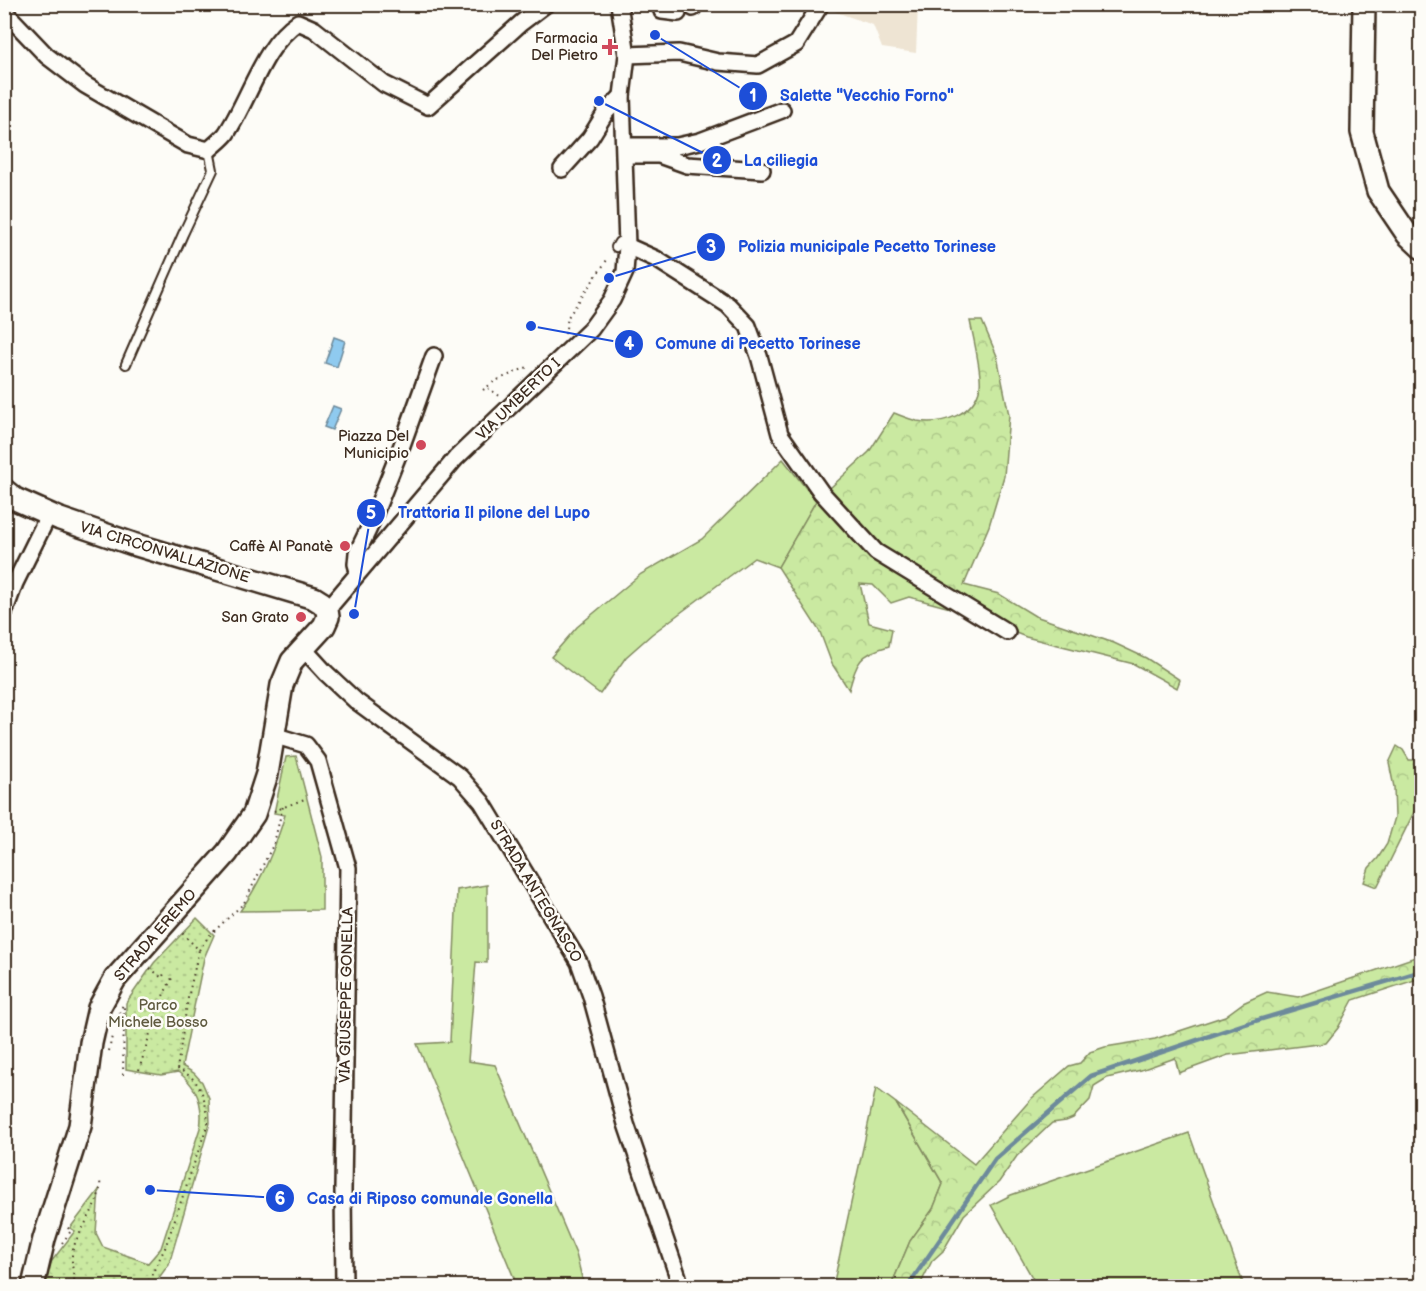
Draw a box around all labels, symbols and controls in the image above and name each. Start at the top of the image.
place label: Farmacia Del Pietro [531,29,598,65]
marker: Farmacia Del Pietro [603,40,617,54]
callout: Salette "Vecchio Forno" [738,79,966,113]
text: 1 [749,86,757,107]
text: Salette "Vecchio Forno" [780,87,954,106]
callout: La ciliegia [702,143,830,177]
text: 2 [712,151,723,172]
text: La ciliegia [744,152,818,171]
callout: Polizia municipale Pecetto Torinese [696,230,1008,264]
text: 3 [706,237,716,258]
text: Polizia municipale Pecetto Torinese [738,238,996,257]
callout: Comune di Pecetto Torinese [614,327,873,361]
text: 4 [624,334,635,355]
text: Comune di Pecetto Torinese [655,335,861,354]
street label: VIA UMBERTO I [472,354,565,444]
place label: Piazza Del Municipio [338,427,409,463]
marker: Piazza Del Municipio [414,438,428,452]
callout: Trattoria Il pilone del Lupo [356,496,602,530]
text: 5 [366,503,376,524]
text: Trattoria Il pilone del Lupo [398,504,590,523]
street label: VIA CIRCONVALLAZIONE [78,518,252,587]
place label: Caffè Al Panatè [229,537,333,556]
marker: Caffè Al Panatè [338,539,352,553]
place label: San Grato [221,608,289,627]
marker: San Grato [294,610,308,624]
street label: STRADA ANTEGNASCO [485,816,586,966]
street label: STRADA EREMO [110,885,201,985]
street label: VIA GIUSEPPE GONELLA [335,906,358,1083]
park label: Parco Michele Bosso [108,996,208,1032]
callout: Casa di Riposo comunale Gonella [265,1181,565,1215]
text: 6 [275,1189,286,1210]
text: Casa di Riposo comunale Gonella [307,1190,553,1209]

